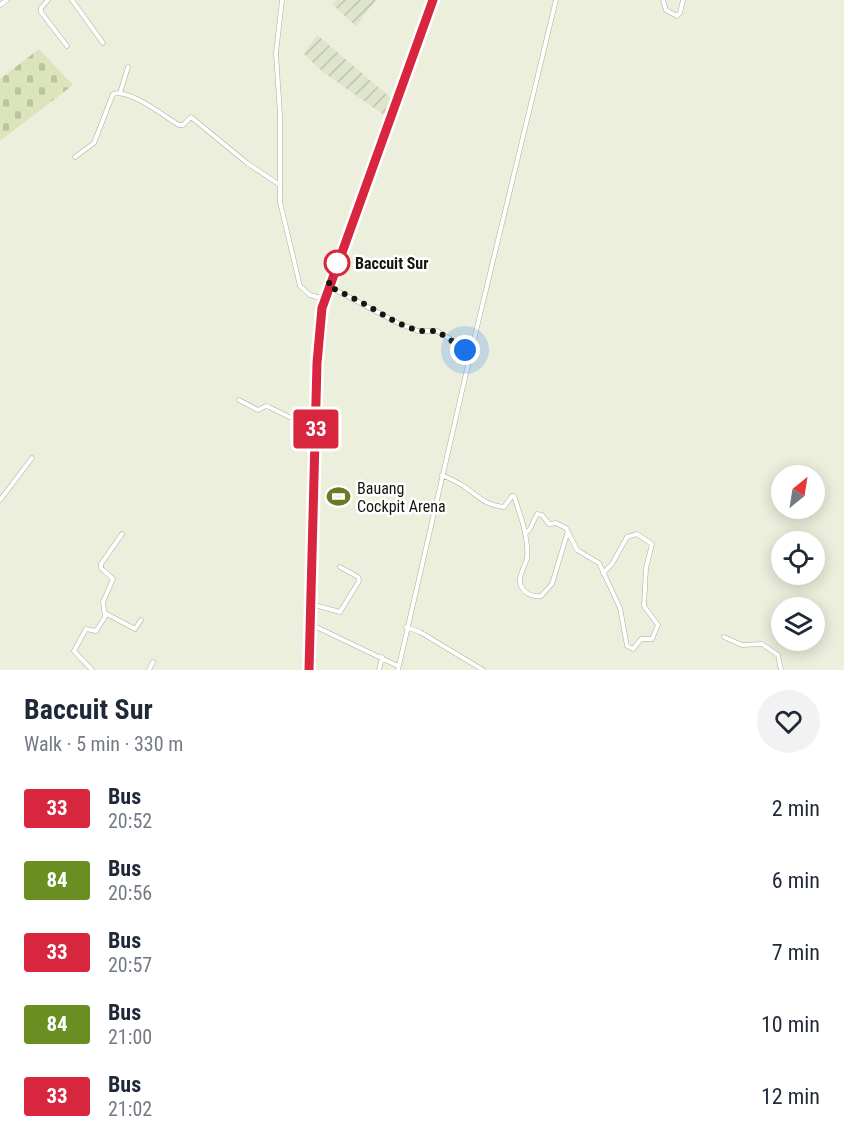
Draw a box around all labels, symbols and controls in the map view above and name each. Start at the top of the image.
marker: Baccuit Sur [324,250,350,276]
place label: Baccuit Sur [355,254,429,273]
your location [450,335,480,365]
line badge: 33 [289,410,343,448]
text: 33 [305,417,327,441]
north arrow [771,465,825,519]
map controls [771,465,825,651]
place label: Bauang Cockpit Arena [357,479,446,516]
sports icon: Bauang Cockpit Arena [326,484,352,510]
button: locate [771,531,825,585]
button: layers [771,597,825,651]
button: heart [757,690,820,753]
text: Baccuit Sur [24,693,153,726]
text: Walk · 5 min · 330 m [24,732,183,756]
text: Bus [108,784,141,809]
text: 33 [46,796,68,820]
text: 2 min [772,796,820,821]
text: 20:52 [108,809,152,833]
text: Bus [108,856,141,881]
text: 84 [46,868,68,892]
text: 6 min [772,868,820,893]
text: 20:56 [108,881,152,905]
text: Bus [108,928,141,953]
text: 33 [46,940,68,964]
text: 7 min [772,940,820,965]
text: 20:57 [108,953,152,977]
text: Bus [108,1000,141,1025]
text: 84 [46,1012,68,1036]
text: 10 min [761,1012,820,1037]
text: 21:00 [108,1025,152,1049]
text: Bus [108,1072,141,1097]
text: 33 [46,1084,68,1108]
text: 12 min [761,1084,820,1109]
text: 21:02 [108,1097,152,1121]

